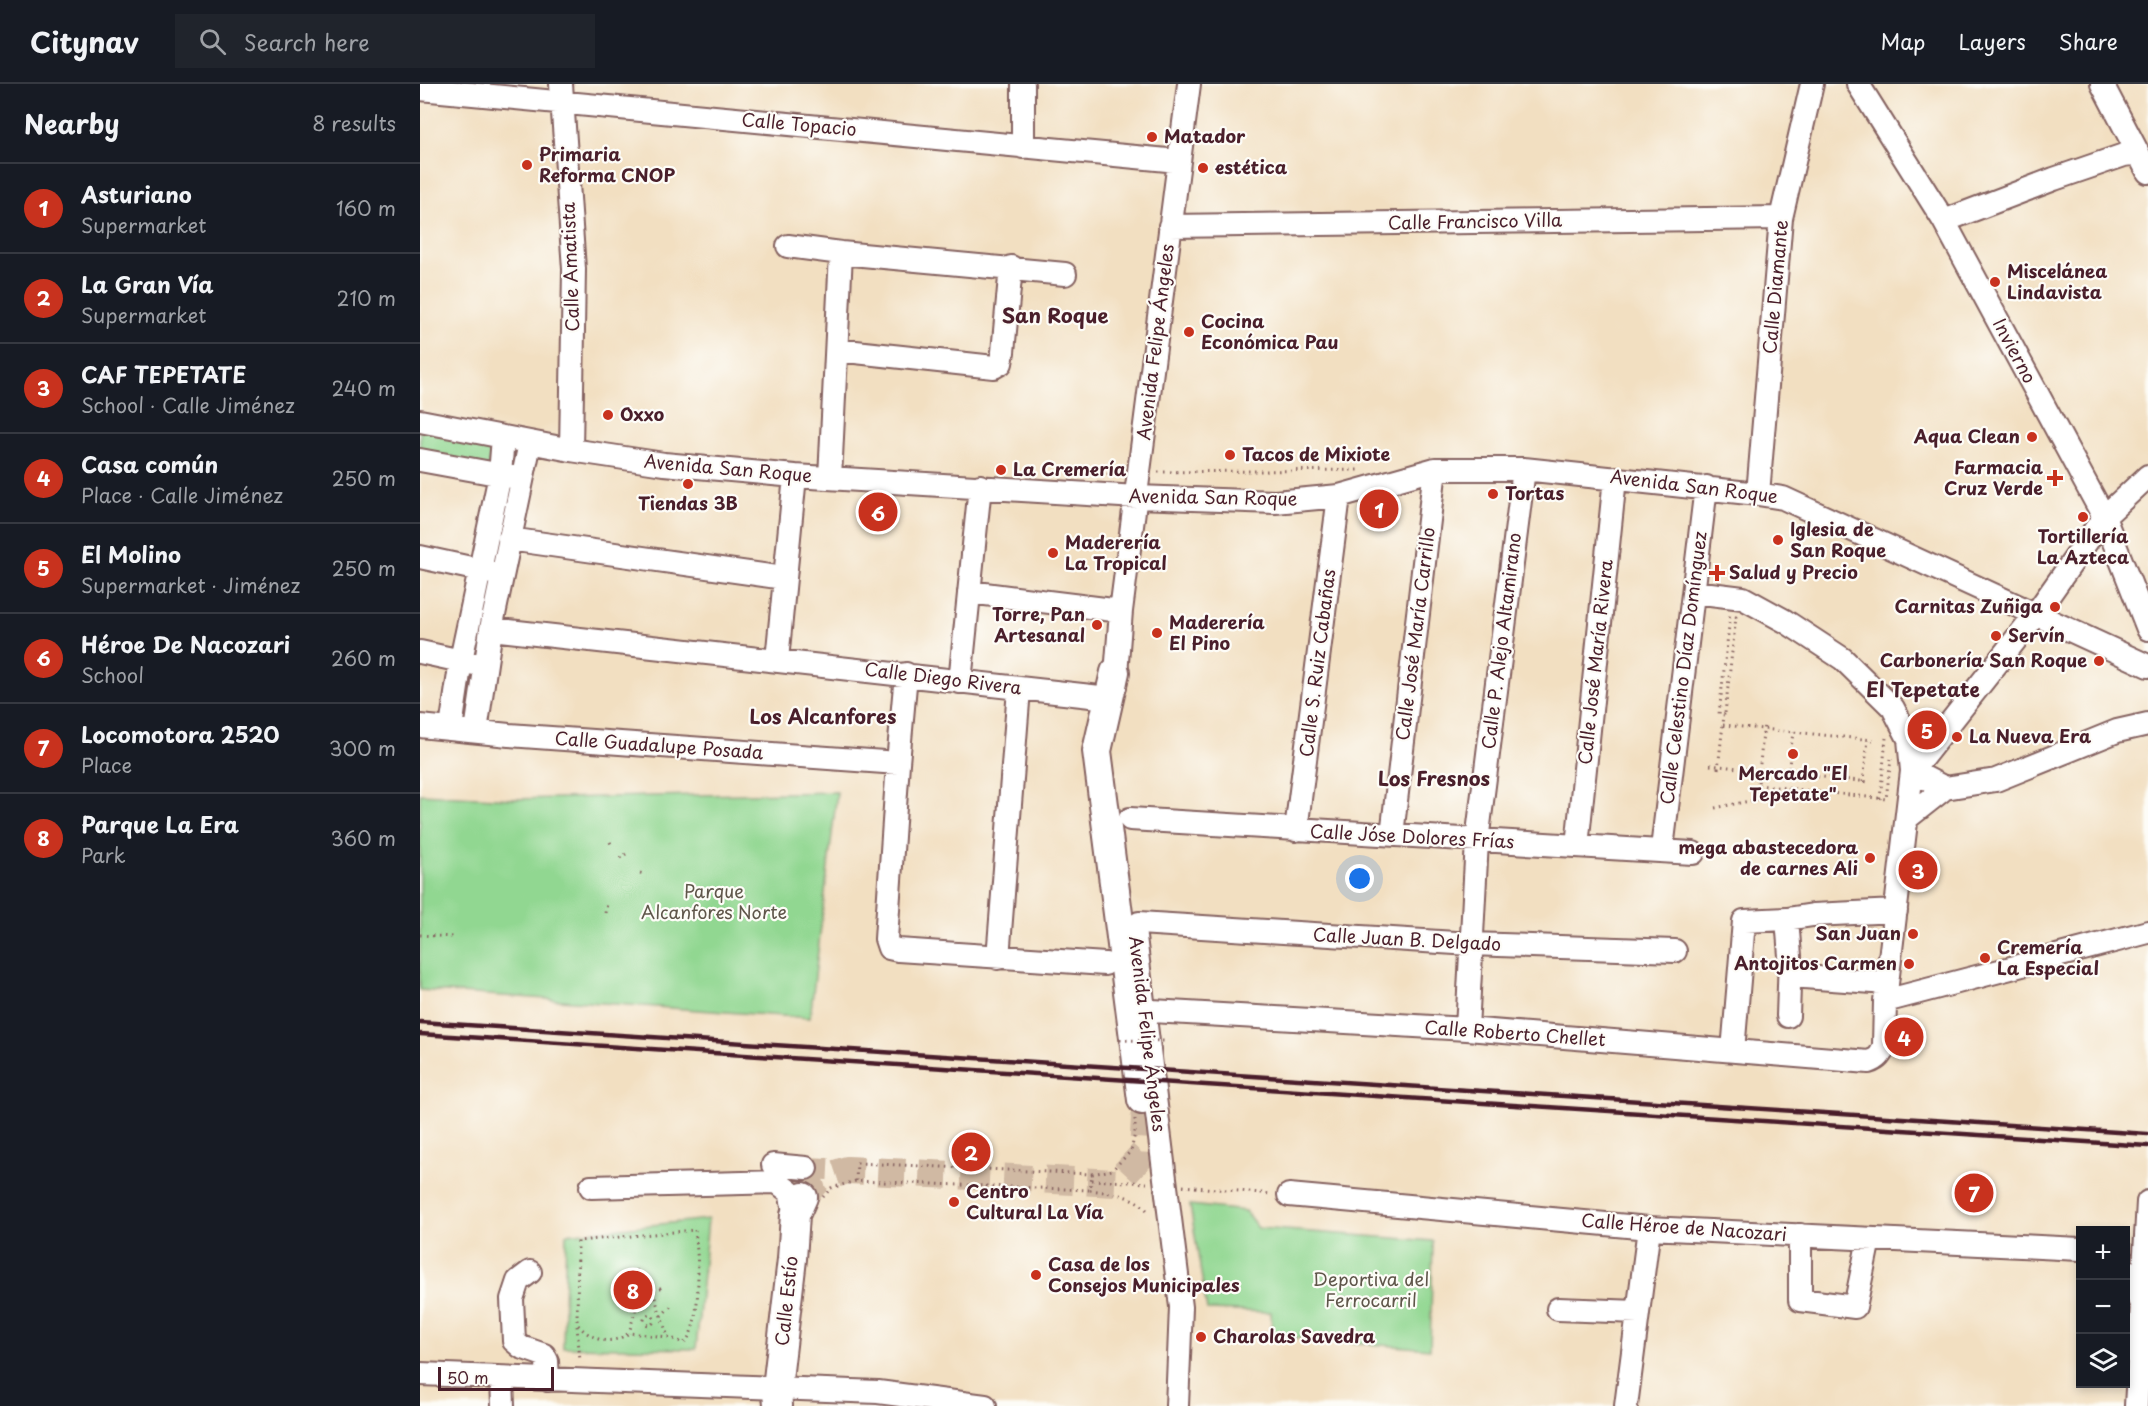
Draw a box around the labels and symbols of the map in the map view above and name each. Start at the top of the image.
street label: Calle Topacio [741,105,858,142]
place label: Matador [1164,122,1246,149]
marker: Matador [1145,130,1159,144]
place label: Primaria Reforma CNOP [539,140,675,188]
place label: estética [1215,153,1288,180]
marker: Primaria Reforma CNOP [520,158,534,172]
marker: estética [1196,161,1210,175]
street label: Calle Amatista [554,201,585,332]
street label: Calle Francisco Villa [1388,205,1563,236]
street label: Calle Diamante [1755,219,1794,355]
street label: Avenida Felipe Ángeles [1129,242,1180,441]
place label: Miscelánea Lindavista [2007,257,2107,305]
marker: Miscelánea Lindavista [1988,275,2002,289]
district label: San Roque [1002,300,1108,330]
place label: Cocina Económica Pau [1201,307,1338,355]
street label: Invierno [1987,313,2044,388]
marker: Cocina Económica Pau [1182,325,1196,339]
place label: Oxxo [620,400,665,427]
marker: Oxxo [601,408,615,422]
place label: Aqua Clean [1913,422,2020,449]
marker: Aqua Clean [2025,430,2039,444]
place label: Tacos de Mixiote [1242,440,1391,467]
street label: Avenida San Roque [643,447,814,488]
marker: Tacos de Mixiote [1223,448,1237,462]
place label: Farmacia Cruz Verde [1944,453,2044,501]
place label: La Cremería [1013,455,1127,482]
street label: Avenida San Roque [1609,462,1780,509]
marker: La Cremería [994,463,1008,477]
marker: Farmacia Cruz Verde [2048,471,2062,485]
marker: Tiendas 3B [681,477,695,491]
place label: Tortas [1505,479,1564,506]
street label: Avenida San Roque [1128,482,1298,511]
pin: 1 [1360,486,1398,532]
marker: Tortas [1486,487,1500,501]
place label: Tiendas 3B [638,489,738,516]
pin: 6 [858,490,898,534]
marker: Tortillería La Azteca [2076,510,2090,524]
place label: Iglesia de San Roque [1790,515,1886,563]
place label: Tortillería La Azteca [2037,522,2129,570]
street label: Calle José María Carrillo [1388,526,1441,742]
place label: Maderería La Tropical [1065,528,1167,576]
street label: Calle Celestino Díaz Domínguez [1652,529,1713,806]
street label: Calle P. Alejo Altamirano [1474,531,1527,751]
marker: Iglesia de San Roque [1771,533,1785,547]
marker: Maderería La Tropical [1046,546,1060,560]
street label: Calle José María Rivera [1570,558,1619,766]
place label: Salud y Precio [1729,558,1858,585]
marker: Salud y Precio [1710,566,1724,580]
street label: Calle S. Ruiz Cabañas [1292,567,1341,758]
place label: Carnitas Zuñiga [1894,592,2043,619]
place label: Torre, Pan Artesanal [992,600,1085,648]
marker: Carnitas Zuñiga [2048,600,2062,614]
place label: Maderería El Pino [1169,608,1265,656]
marker: Torre, Pan Artesanal [1090,618,1104,632]
place label: Servín [2008,621,2065,648]
marker: Maderería El Pino [1150,626,1164,640]
marker: Servín [1989,629,2003,643]
place label: Carbonería San Roque [1880,646,2087,673]
street label: Calle Diego Rivera [863,654,1023,701]
marker: Carbonería San Roque [2092,654,2106,668]
district label: El Tepetate [1866,674,1980,704]
district label: Los Alcanfores [750,701,897,731]
pin: 5 [1908,708,1946,752]
place label: La Nueva Era [1969,722,2092,749]
street label: Calle Guadalupe Posada [554,724,765,765]
marker: La Nueva Era [1950,730,1964,744]
marker: Mercado "El Tepetate" [1786,747,1800,761]
place label: Mercado "El Tepetate" [1738,759,1848,807]
district label: Los Fresnos [1378,763,1491,793]
street label: Calle Jóse Dolores Frías [1309,817,1515,854]
place label: mega abastecedora de carnes Ali [1679,833,1858,881]
pin: 3 [1898,848,1938,892]
marker: mega abastecedora de carnes Ali [1863,851,1877,865]
your location [1345,864,1374,893]
park label: Parque Alcanfores Norte [641,877,787,925]
place label: San Juan [1816,919,1901,946]
street label: Calle Juan B. Delgado [1312,920,1502,957]
marker: San Juan [1906,927,1920,941]
place label: Cremería La Especial [1997,933,2099,981]
street label: Avenida Felipe Ángeles [1123,934,1174,1133]
place label: Antojitos Carmen [1734,949,1897,976]
marker: Cremería La Especial [1978,951,1992,965]
marker: Antojitos Carmen [1902,957,1916,971]
street label: Calle Roberto Chellet [1424,1013,1607,1052]
pin: 4 [1884,1014,1924,1060]
pin: 2 [952,1130,990,1174]
pin: 7 [1954,1170,1994,1216]
place label: Centro Cultural La Vía [966,1177,1104,1225]
marker: Centro Cultural La Vía [947,1195,961,1209]
street label: Calle Héroe de Nacozari [1580,1206,1788,1247]
place label: Casa de los Consejos Municipales [1048,1250,1240,1298]
street label: Calle Estío [767,1254,804,1347]
park label: Deportiva del Ferrocarril [1313,1265,1429,1313]
pin: 8 [614,1268,652,1312]
marker: Casa de los Consejos Municipales [1029,1268,1043,1282]
place label: Charolas Savedra [1213,1322,1376,1349]
marker: Charolas Savedra [1194,1330,1208,1344]
scale bar [438,1364,554,1392]

